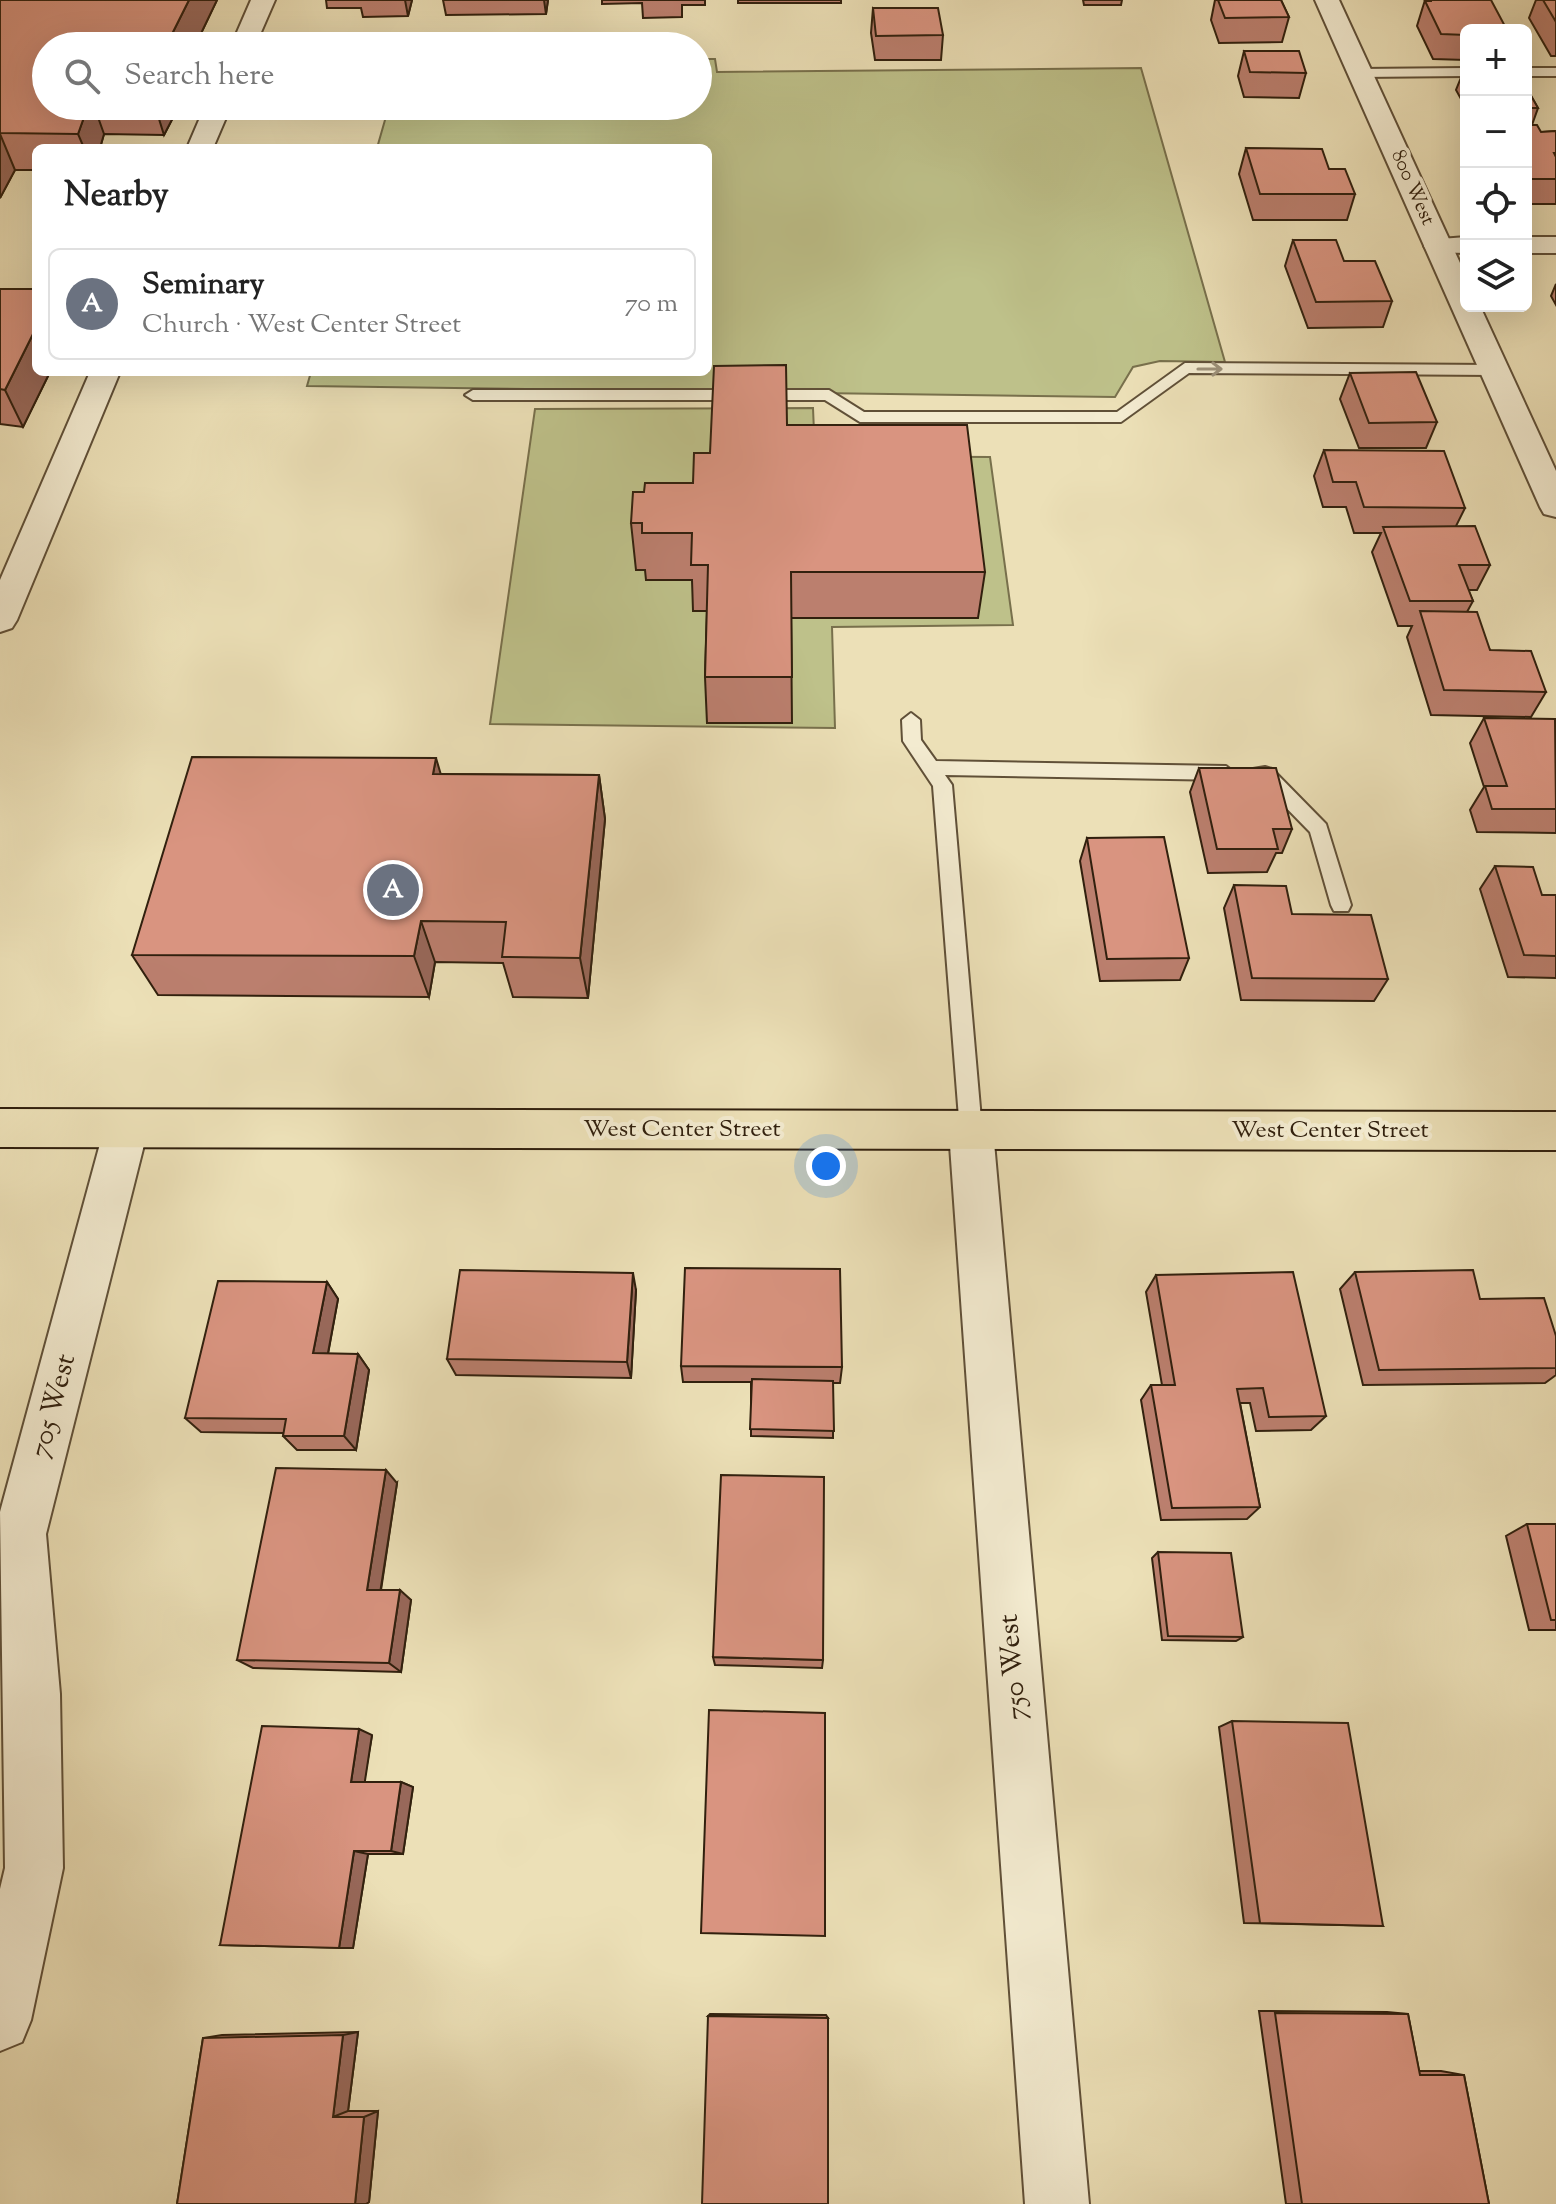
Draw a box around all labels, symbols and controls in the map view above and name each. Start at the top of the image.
map controls [1460,24,1532,312]
button: + [1460,24,1532,96]
search box [32,32,712,120]
icon: search [60,54,104,98]
text: Search here [124,55,274,98]
button: − [1460,96,1532,168]
street label: 800 West [1383,146,1442,230]
button: locate [1460,168,1532,240]
text: Nearby [64,172,169,221]
button: layers [1460,240,1532,312]
text: Seminary [142,264,265,307]
text: A [81,286,103,323]
text: 70 m [625,286,678,323]
text: Church · West Center Street [142,307,461,344]
one-way arrow [1196,361,1223,376]
pin: A [367,860,419,920]
street label: West Center Street [583,1113,781,1147]
street label: West Center Street [1231,1114,1429,1148]
your location [806,1146,846,1186]
street label: 705 West [21,1349,87,1462]
street label: 750 West [989,1612,1039,1722]

